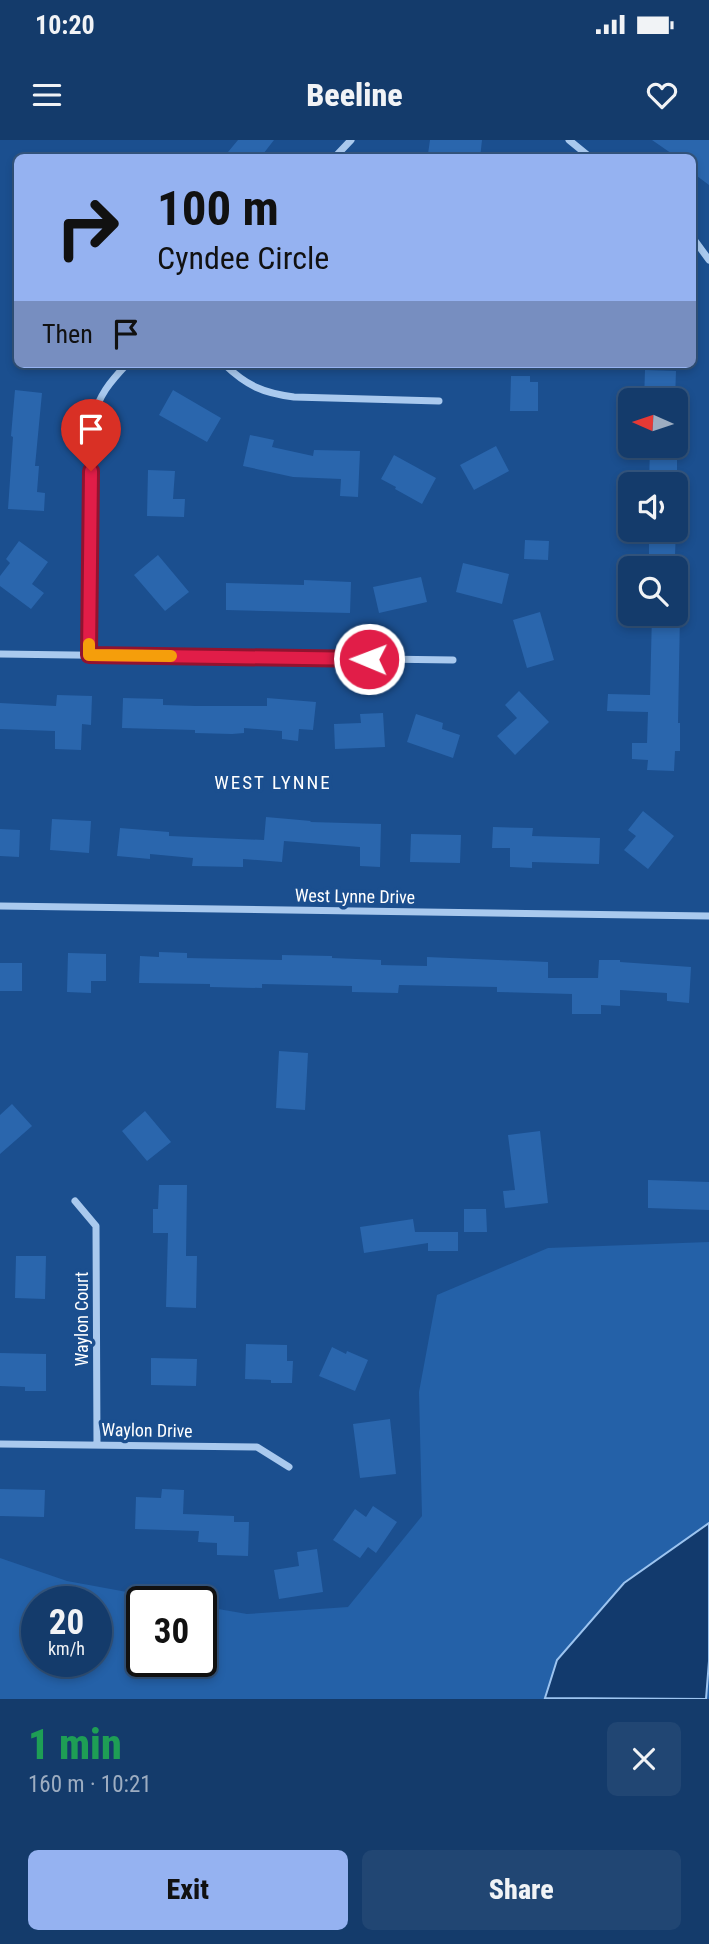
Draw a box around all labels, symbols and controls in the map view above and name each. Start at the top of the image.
text: 10:20 [35,10,95,40]
icon: menu [28,76,66,114]
text: Beeline [306,76,403,114]
icon: heart [643,76,681,114]
text: 100 m [157,180,279,237]
icon: right [42,182,133,273]
text: Cyndee Circle [157,239,329,277]
icon: arrive [107,315,145,353]
text: Then [42,319,93,349]
north arrow [618,388,688,458]
map controls [618,388,688,626]
pin [61,399,121,471]
icon: arrive [72,410,110,448]
button: sound [618,472,688,542]
button: search [618,556,688,626]
position arrow [332,622,406,696]
district label: WEST LYNNE [214,771,332,794]
street label: West Lynne Drive [295,884,415,908]
street label: Waylon Court [71,1272,92,1366]
street label: Waylon Drive [101,1419,193,1441]
speed limit sign: 30 [126,1586,217,1677]
text: 20 [49,1602,84,1643]
text: km/h [48,1638,85,1659]
text: 1 min [28,1720,122,1769]
button: close [607,1722,681,1796]
text: 160 m · 10:21 [28,1771,152,1798]
button: Exit [28,1850,348,1930]
button: Share [362,1850,681,1930]

